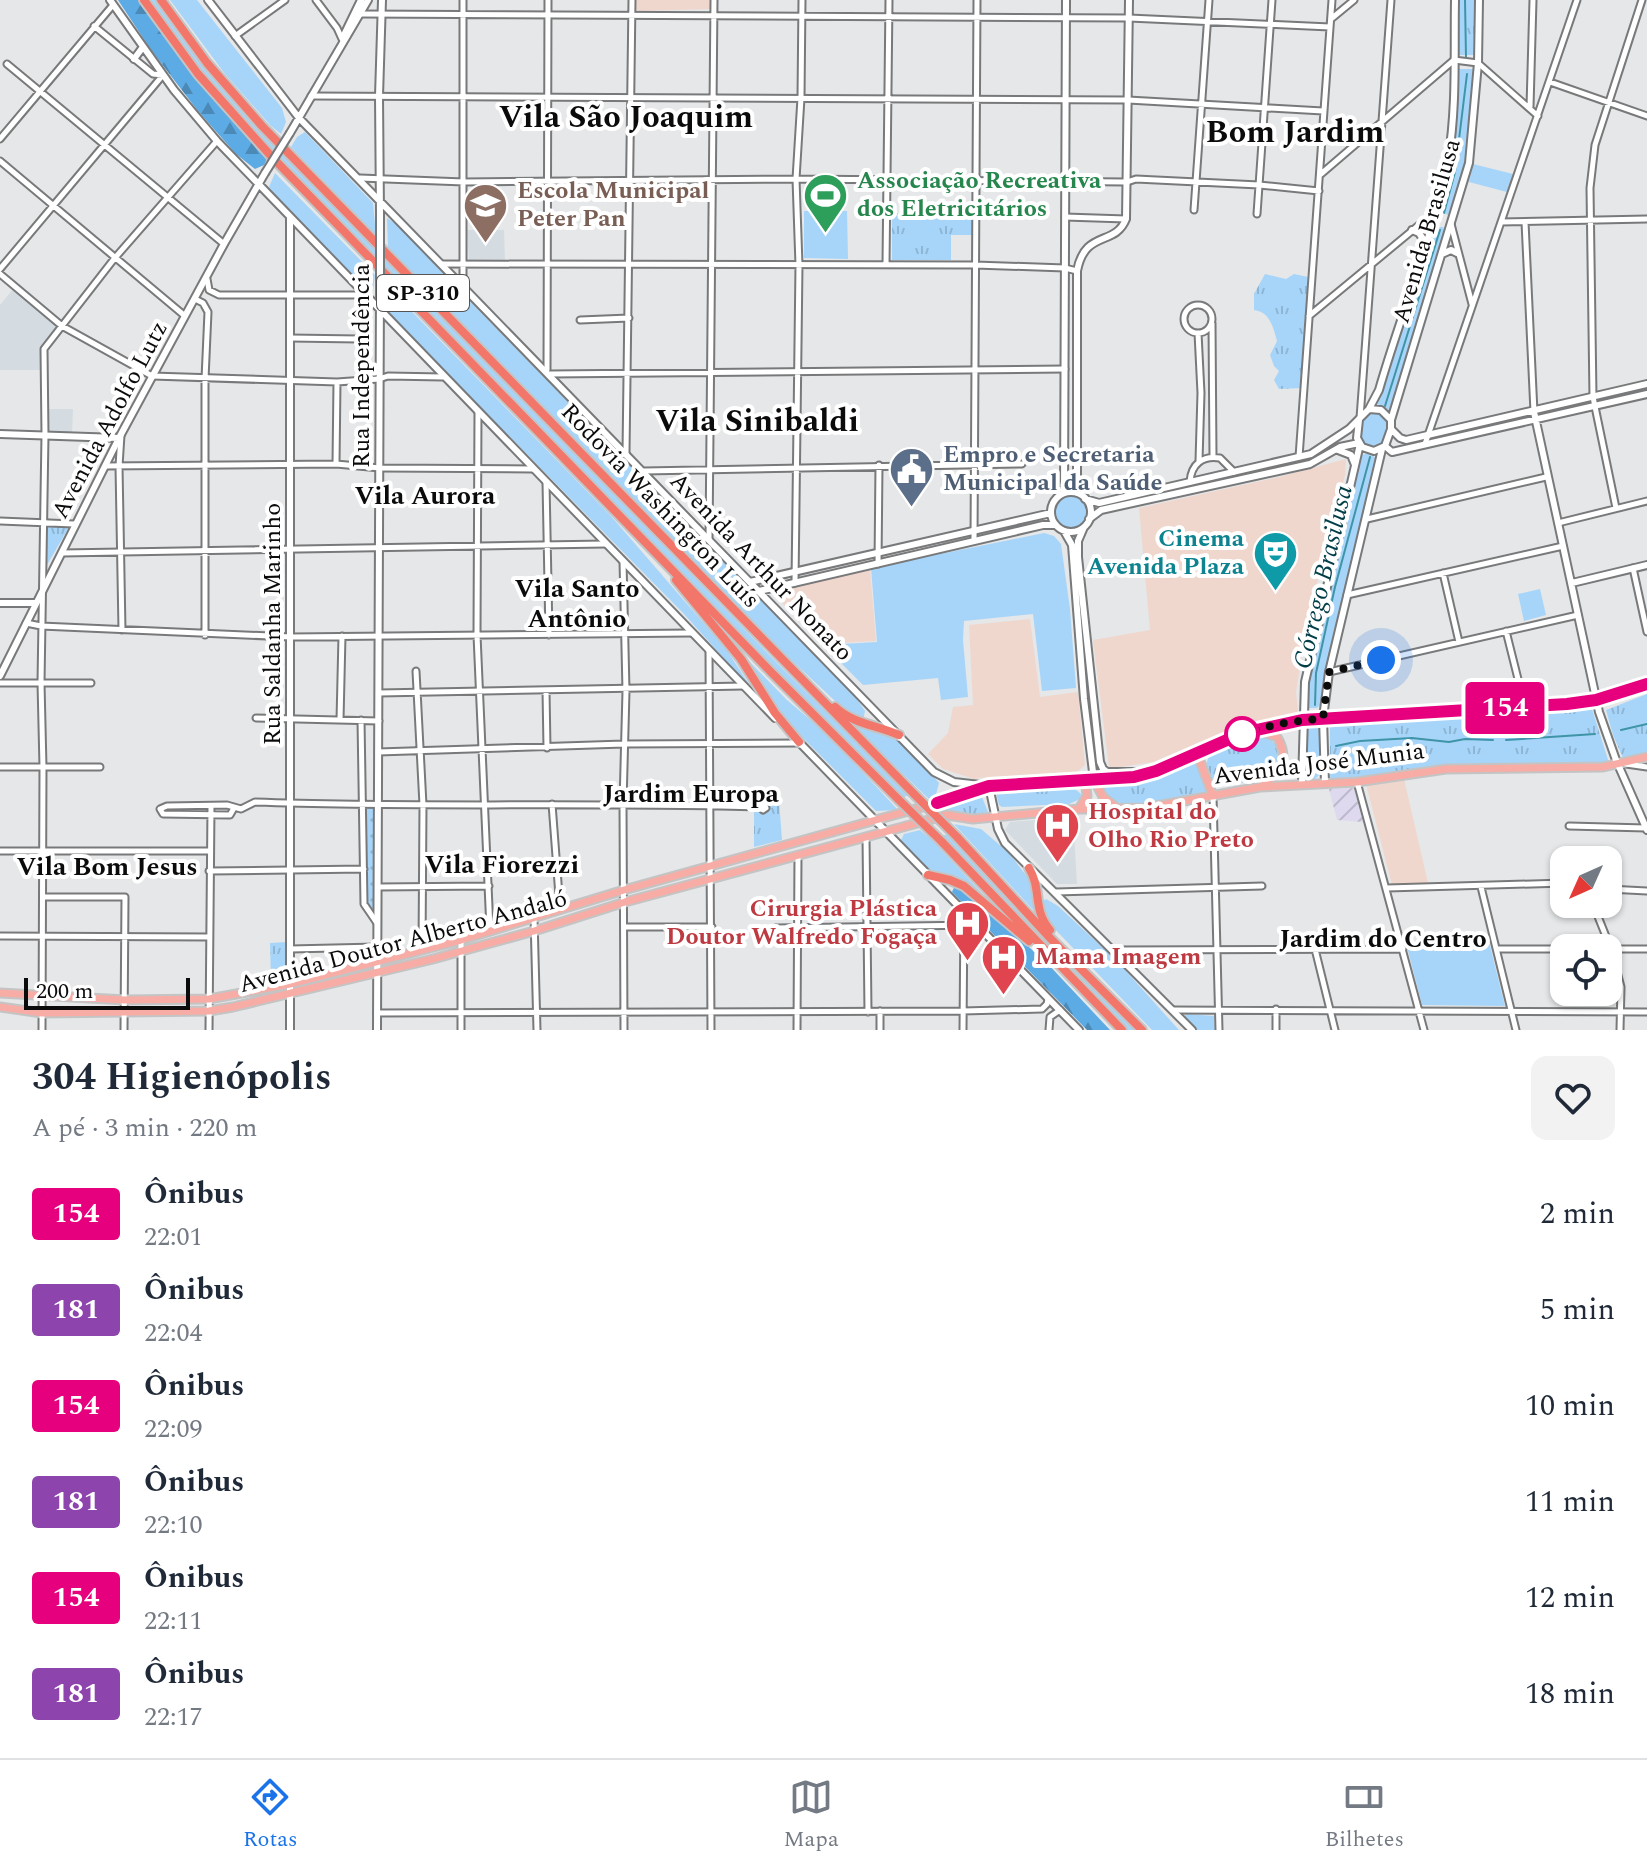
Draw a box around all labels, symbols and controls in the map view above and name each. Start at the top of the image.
district label: Vila São Joaquim [499,93,753,142]
district label: Bom Jardim [1206,108,1385,157]
street label: Avenida Brasilusa [1383,134,1471,328]
place label: Associação Recreativa dos Eletricitários [857,163,1102,227]
sports icon: Associação Recreativa dos Eletricitários [802,171,850,234]
place label: Escola Municipal Peter Pan [517,173,710,237]
school or university icon: Escola Municipal Peter Pan [462,181,510,244]
street label: Rua Independência [344,263,380,468]
road number: SP-310 [377,275,469,311]
street label: Avenida Adolfo Lutz [43,315,177,525]
street label: Rodovia Washington Luís [552,395,768,617]
district label: Vila Sinibaldi [655,397,859,446]
place label: Empro e Secretaria Municipal da Saúde [943,437,1162,501]
public building icon: Empro e Secretaria Municipal da Saúde [888,445,936,508]
street label: Avenida Arthur Nonato [661,464,861,670]
district label: Vila Aurora [354,476,496,516]
water label: Córrego Brasilusa [1282,481,1364,673]
street label: Rua Saldanha Marinho [255,503,291,745]
place label: Cinema Avenida Plaza [1087,521,1245,585]
theatre icon: Cinema Avenida Plaza [1251,529,1299,592]
district label: Vila Santo Antônio [514,569,640,639]
your location [1361,640,1401,680]
line badge: 154 [1459,682,1551,734]
text: 154 [1481,686,1529,729]
unlabelled marker [1225,717,1259,751]
street label: Avenida José Munia [1212,733,1427,795]
district label: Jardim Europa [603,774,780,814]
place label: Hospital do Olho Rio Preto [1088,794,1254,858]
hospital icon: Hospital do Olho Rio Preto [1033,802,1081,865]
district label: Vila Fiorezzi [425,845,579,885]
north arrow [1550,846,1622,918]
map controls [1550,846,1622,1006]
district label: Vila Bom Jesus [16,847,198,887]
street label: Avenida Doutor Alberto Andaló [235,881,571,1003]
place label: Cirurgia Plástica Doutor Walfredo Fogaça [666,891,938,955]
hospital icon: Cirurgia Plástica Doutor Walfredo Fogaça [944,899,992,962]
district label: Jardim do Centro [1279,919,1487,959]
hospital icon: Mama Imagem [980,933,1028,996]
button: locate [1550,934,1622,1006]
place label: Mama Imagem [1035,939,1202,975]
scale bar [24,974,190,1010]
text: 200 m [36,975,93,1008]
text: 304 Higienópolis [32,1049,332,1107]
button: heart [1531,1056,1615,1140]
text: A pé · 3 min · 220 m [32,1108,257,1148]
text: Ônibus [144,1171,244,1217]
text: 2 min [1540,1191,1615,1237]
text: 154 [52,1192,100,1235]
text: 22:01 [144,1217,203,1257]
text: Ônibus [144,1267,244,1313]
text: 5 min [1540,1287,1615,1333]
text: 181 [52,1288,100,1331]
text: 22:04 [144,1313,203,1353]
text: Ônibus [144,1363,244,1409]
text: 10 min [1525,1383,1615,1429]
text: 154 [52,1384,100,1427]
text: 22:09 [144,1409,203,1449]
text: Ônibus [144,1459,244,1505]
text: 11 min [1525,1479,1615,1525]
text: 181 [52,1480,100,1523]
text: 22:10 [144,1505,203,1545]
text: Ônibus [144,1555,244,1601]
text: 12 min [1525,1575,1615,1621]
text: 154 [52,1576,100,1619]
text: 22:11 [144,1601,203,1641]
text: Ônibus [144,1651,244,1697]
text: 18 min [1525,1671,1615,1717]
text: 181 [52,1672,100,1715]
text: 22:17 [144,1697,203,1737]
tab: Rotas [243,1775,297,1856]
tab: Mapa [784,1775,839,1856]
tab: Bilhetes [1325,1775,1404,1856]

